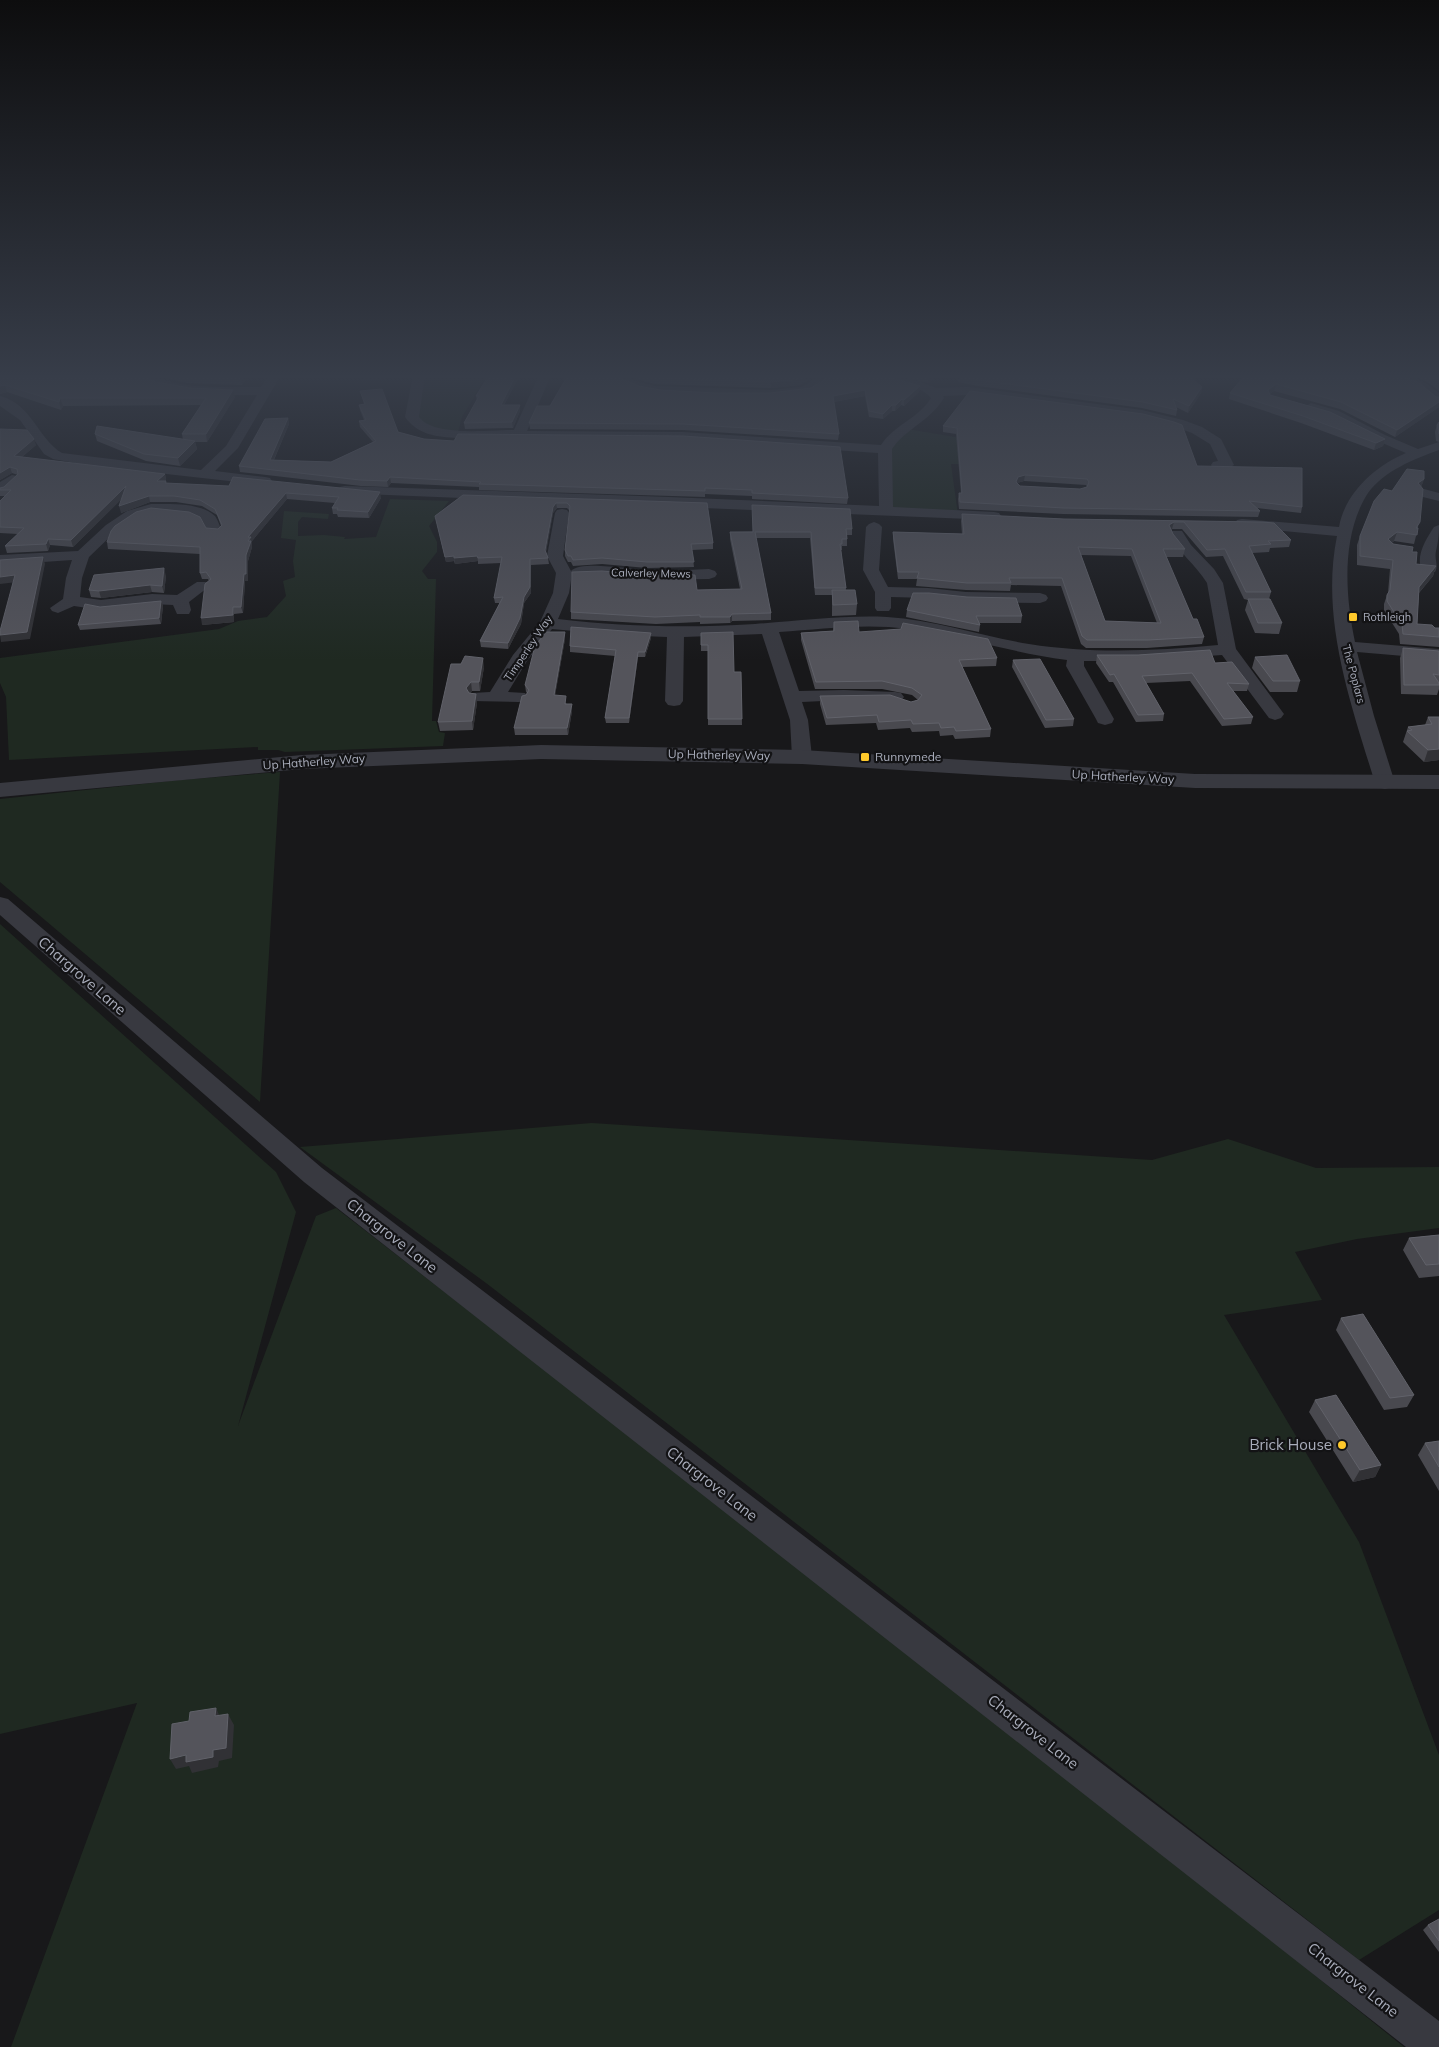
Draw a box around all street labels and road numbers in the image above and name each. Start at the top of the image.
street label: Calverley Mews [611,565,691,581]
street label: Timperley Way [501,612,555,684]
street label: The Poplars [1339,643,1369,705]
street label: Up Hatherley Way [668,746,771,763]
street label: Up Hatherley Way [262,750,366,773]
street label: Up Hatherley Way [1071,766,1175,787]
street label: Chargrove Lane [34,932,130,1019]
street label: Chargrove Lane [343,1194,442,1277]
street label: Chargrove Lane [663,1442,762,1525]
street label: Chargrove Lane [984,1690,1083,1773]
street label: Chargrove Lane [1304,1938,1403,2021]

